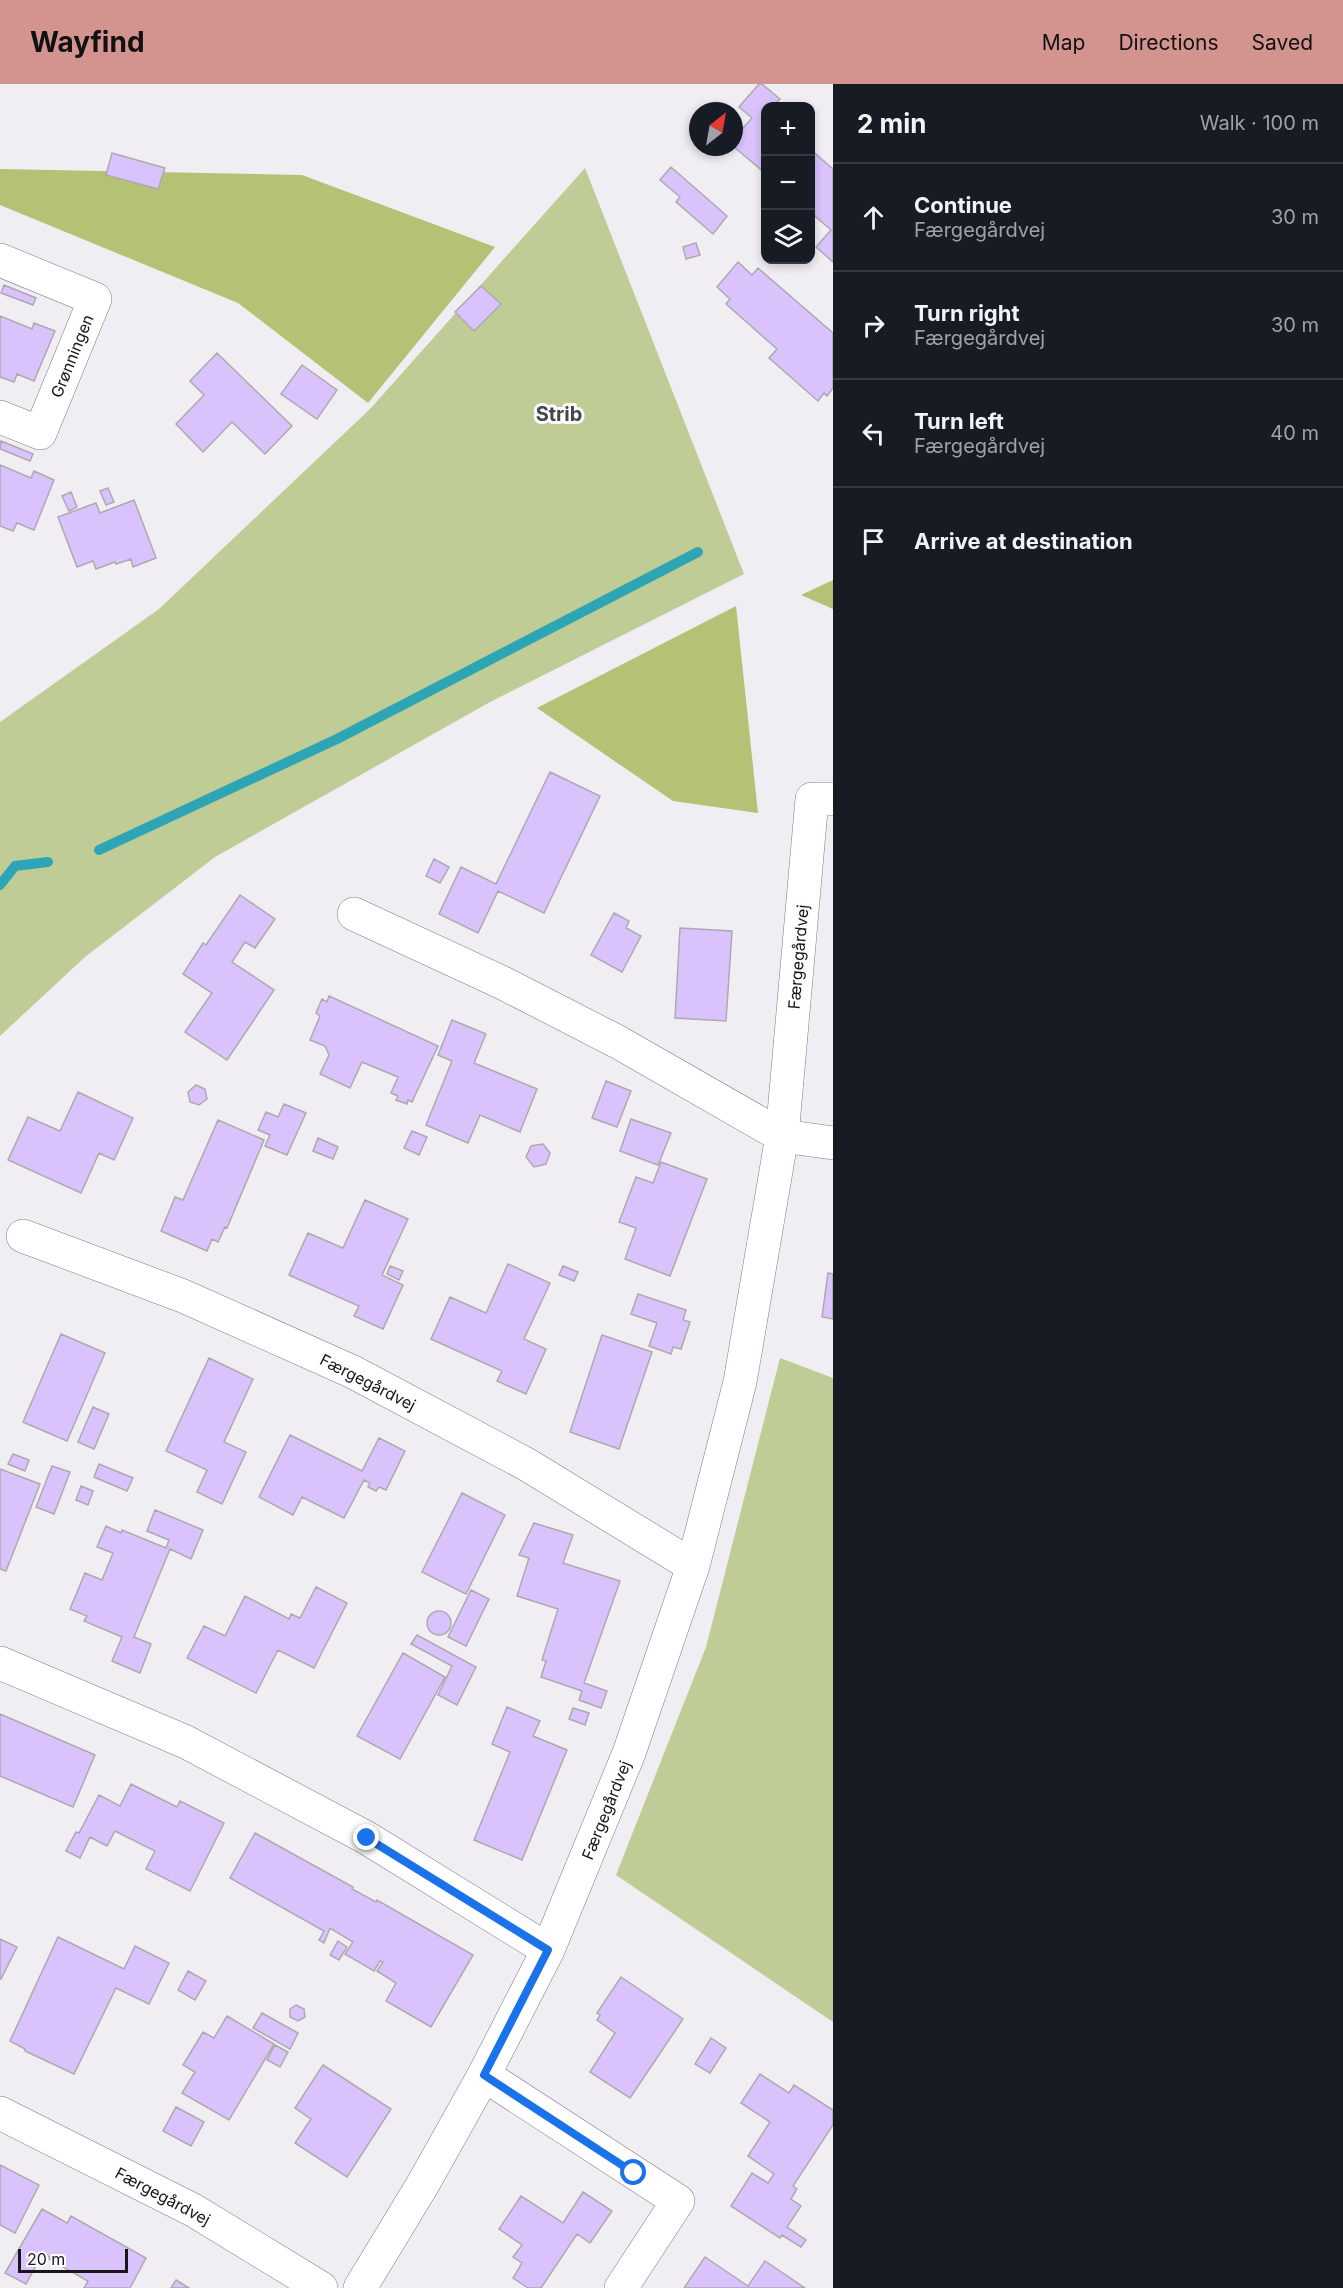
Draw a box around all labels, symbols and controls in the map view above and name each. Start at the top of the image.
text: Wayfind [30,25,145,59]
text: Map [1042,30,1085,55]
text: Directions [1118,30,1219,55]
text: Saved [1252,30,1313,55]
north arrow [689,102,743,156]
map controls [761,102,815,264]
button: + [761,102,815,156]
text: 2 min [857,108,927,139]
text: Walk · 100 m [1200,111,1319,135]
button: − [761,156,815,210]
text: Continue [914,192,1012,218]
icon: ahead [857,201,890,234]
text: 30 m [1271,205,1319,229]
button: layers [761,210,815,264]
text: Færgegårdvej [914,218,1045,242]
text: Turn right [914,300,1020,326]
icon: right [857,309,890,342]
street label: Grønningen [46,311,98,401]
text: 30 m [1271,313,1319,337]
text: Færgegårdvej [914,326,1045,350]
district label: Strib [536,402,582,426]
text: Turn left [914,408,1004,434]
icon: left [857,417,890,450]
text: 40 m [1270,421,1319,445]
text: Færgegårdvej [914,434,1045,458]
icon: arrive [857,525,890,558]
text: Arrive at destination [914,528,1133,554]
street label: Færgegårdvej [783,904,813,1010]
street label: Færgegårdvej [317,1349,419,1415]
street label: Færgegårdvej [577,1758,635,1862]
route end [353,1824,379,1850]
route start [620,2159,646,2185]
street label: Færgegårdvej [112,2163,214,2229]
scale bar [18,2246,128,2274]
text: 20 m [27,2249,65,2269]

